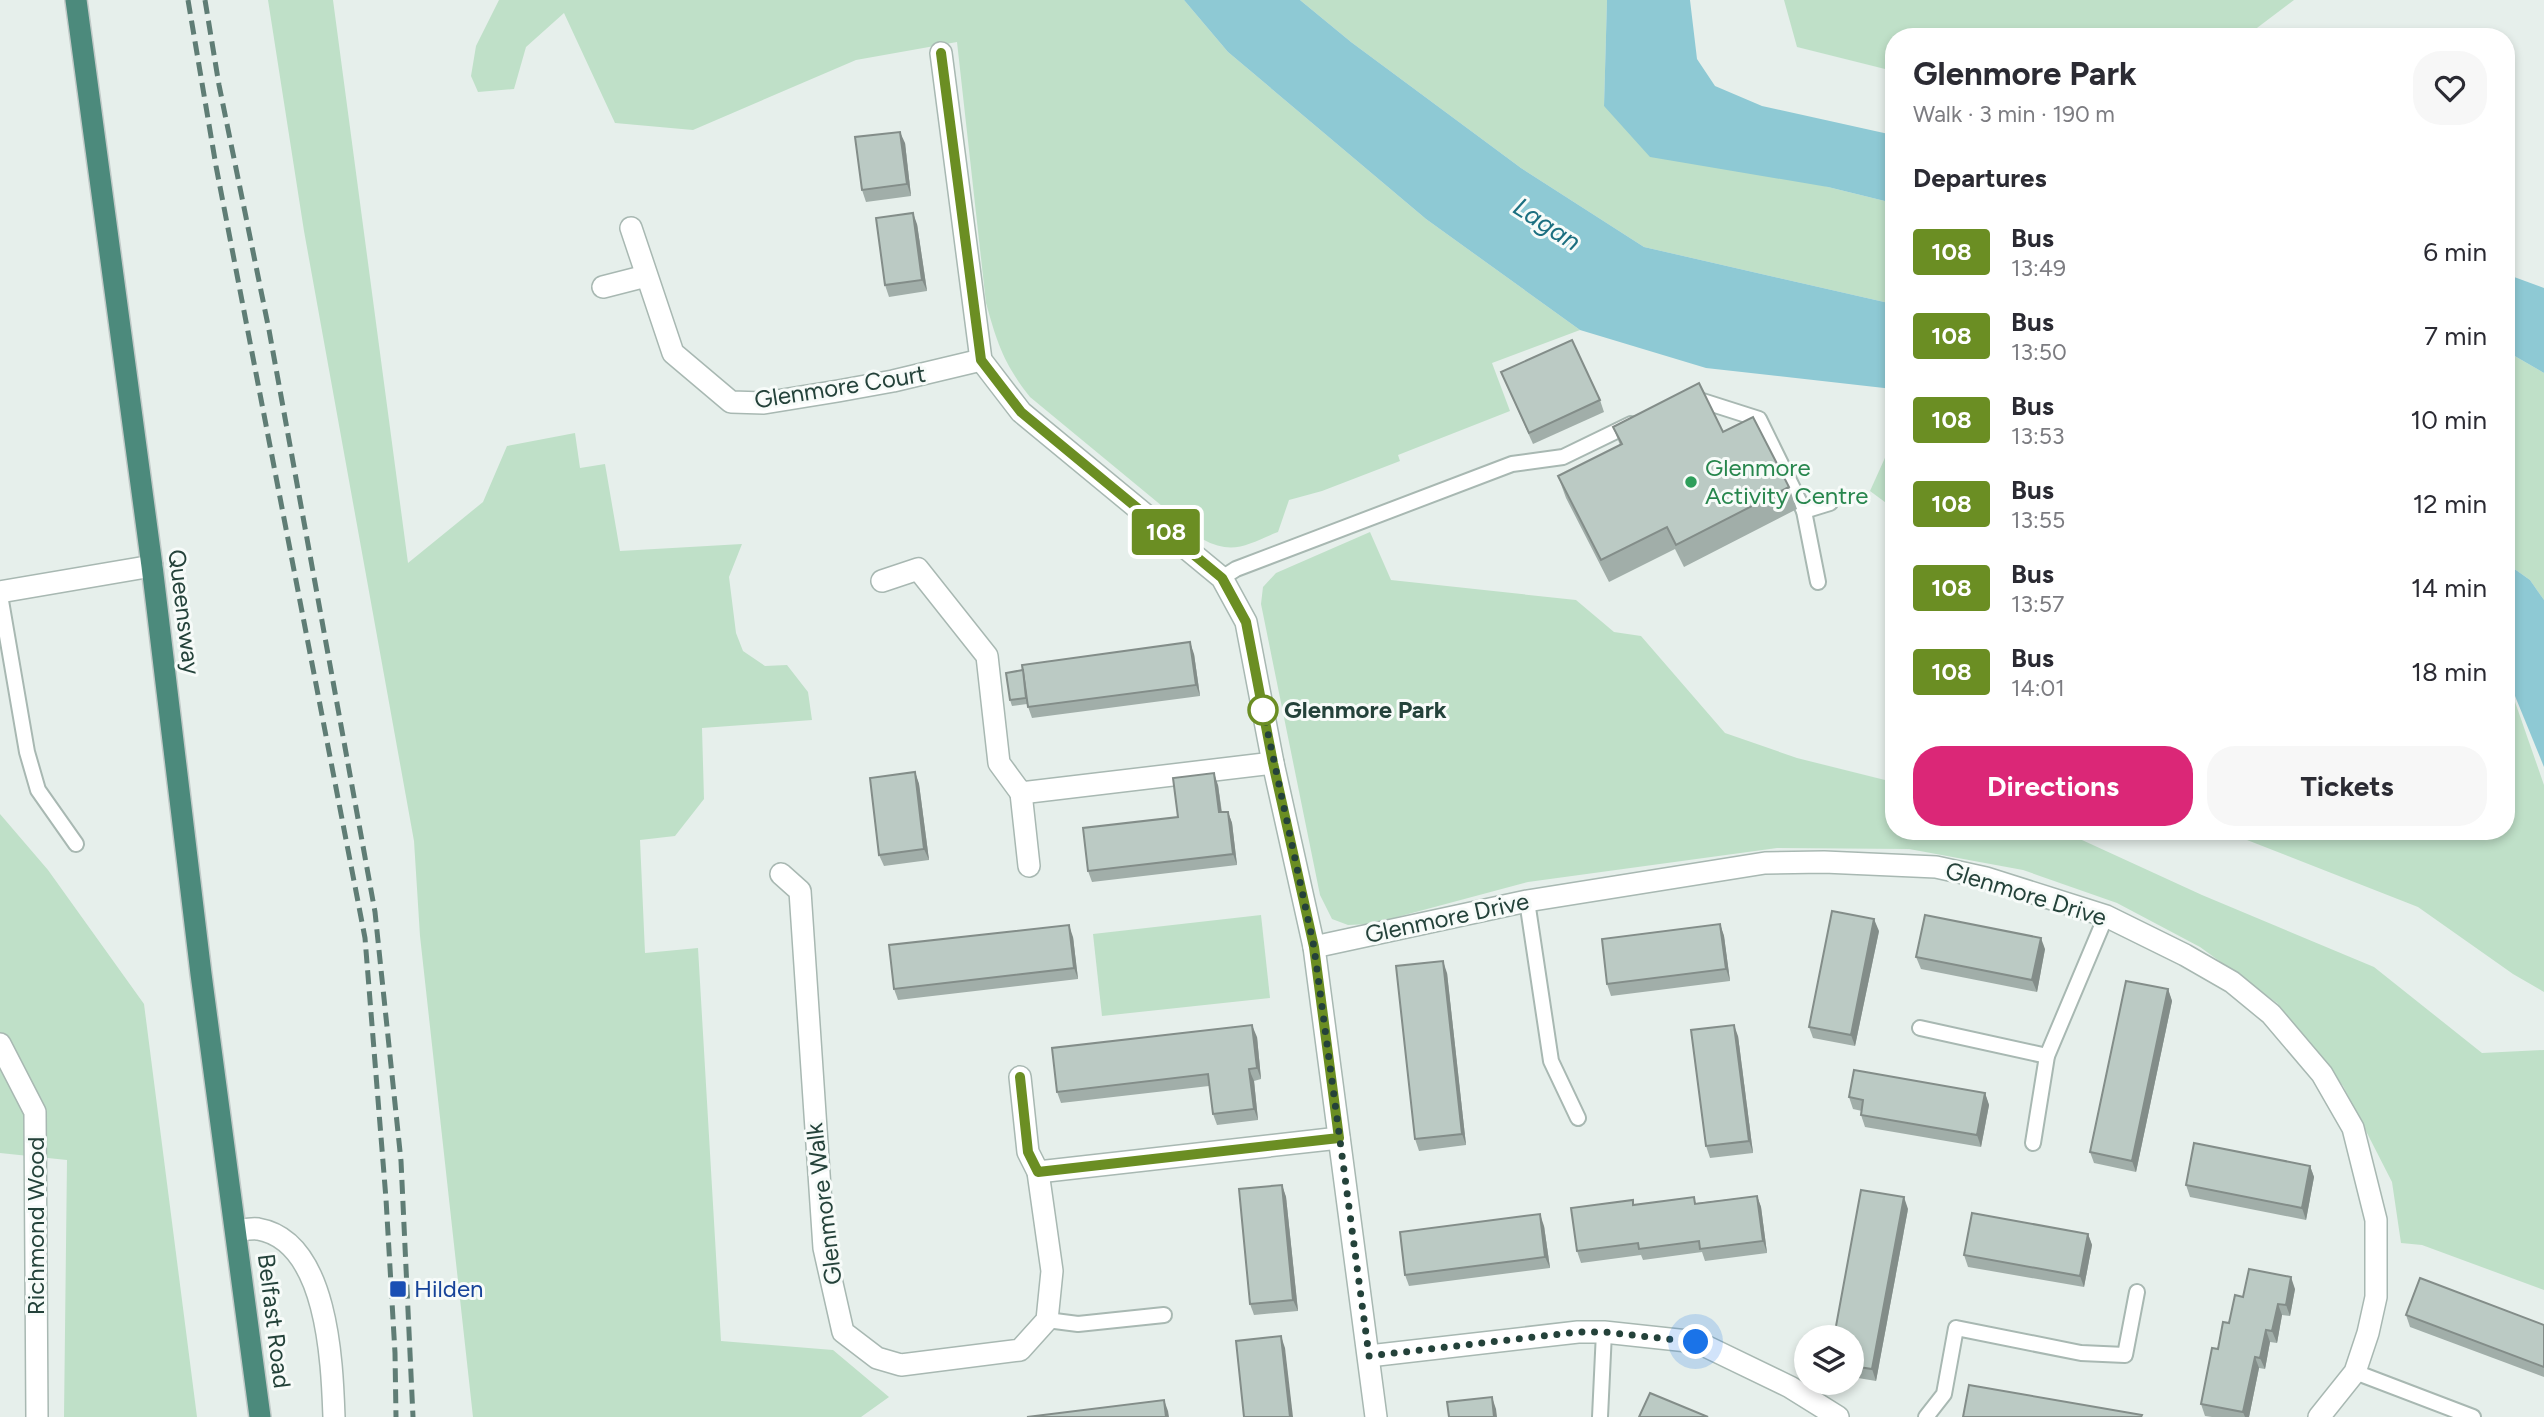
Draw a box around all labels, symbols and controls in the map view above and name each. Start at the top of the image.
button: heart [2413,51,2487,125]
text: Glenmore Park [1913,54,2137,93]
text: Walk · 3 min · 190 m [1913,100,2115,128]
text: Departures [1913,162,2047,194]
water label: Lagan [1507,190,1587,258]
text: Bus [2011,222,2054,254]
text: 6 min [2423,236,2487,268]
text: 108 [1931,237,1972,266]
text: 13:49 [2011,254,2066,282]
text: Bus [2011,306,2054,338]
text: 7 min [2424,320,2487,352]
text: 108 [1931,321,1972,350]
text: 13:50 [2011,338,2067,366]
street label: Glenmore Court [752,359,928,414]
text: Bus [2011,390,2054,422]
text: 10 min [2411,404,2487,436]
text: 108 [1931,405,1972,434]
text: 13:53 [2011,422,2065,450]
place label: Glenmore Activity Centre [1705,453,1868,510]
marker: Glenmore Activity Centre [1683,474,1699,490]
text: Bus [2011,474,2054,506]
text: 12 min [2413,488,2487,520]
text: 108 [1931,489,1972,518]
text: 13:55 [2011,506,2065,534]
line badge: 108 [1126,509,1206,555]
text: 108 [1146,517,1186,546]
street label: Queensway [162,548,207,677]
text: Bus [2011,558,2054,590]
text: 14 min [2411,572,2487,604]
text: 108 [1931,573,1972,602]
text: 13:57 [2011,590,2064,618]
text: Bus [2011,642,2054,674]
text: 18 min [2411,656,2487,688]
text: 108 [1931,657,1972,686]
text: 14:01 [2011,674,2065,702]
marker: Glenmore Park [1248,695,1278,725]
place label: Glenmore Park [1284,695,1447,724]
button: Directions [1913,746,2193,826]
button: Tickets [2207,746,2487,826]
street label: Glenmore Drive [1942,855,2110,932]
street label: Glenmore Drive [1362,886,1532,949]
street label: Glenmore Walk [799,1121,848,1287]
street label: Richmond Wood [21,1137,50,1315]
street label: Belfast Road [252,1252,297,1390]
place label: Hilden [414,1274,483,1303]
marker: Hilden [388,1279,408,1299]
your location [1678,1324,1713,1359]
map controls [1794,1325,1864,1395]
button: layers [1794,1325,1864,1395]

